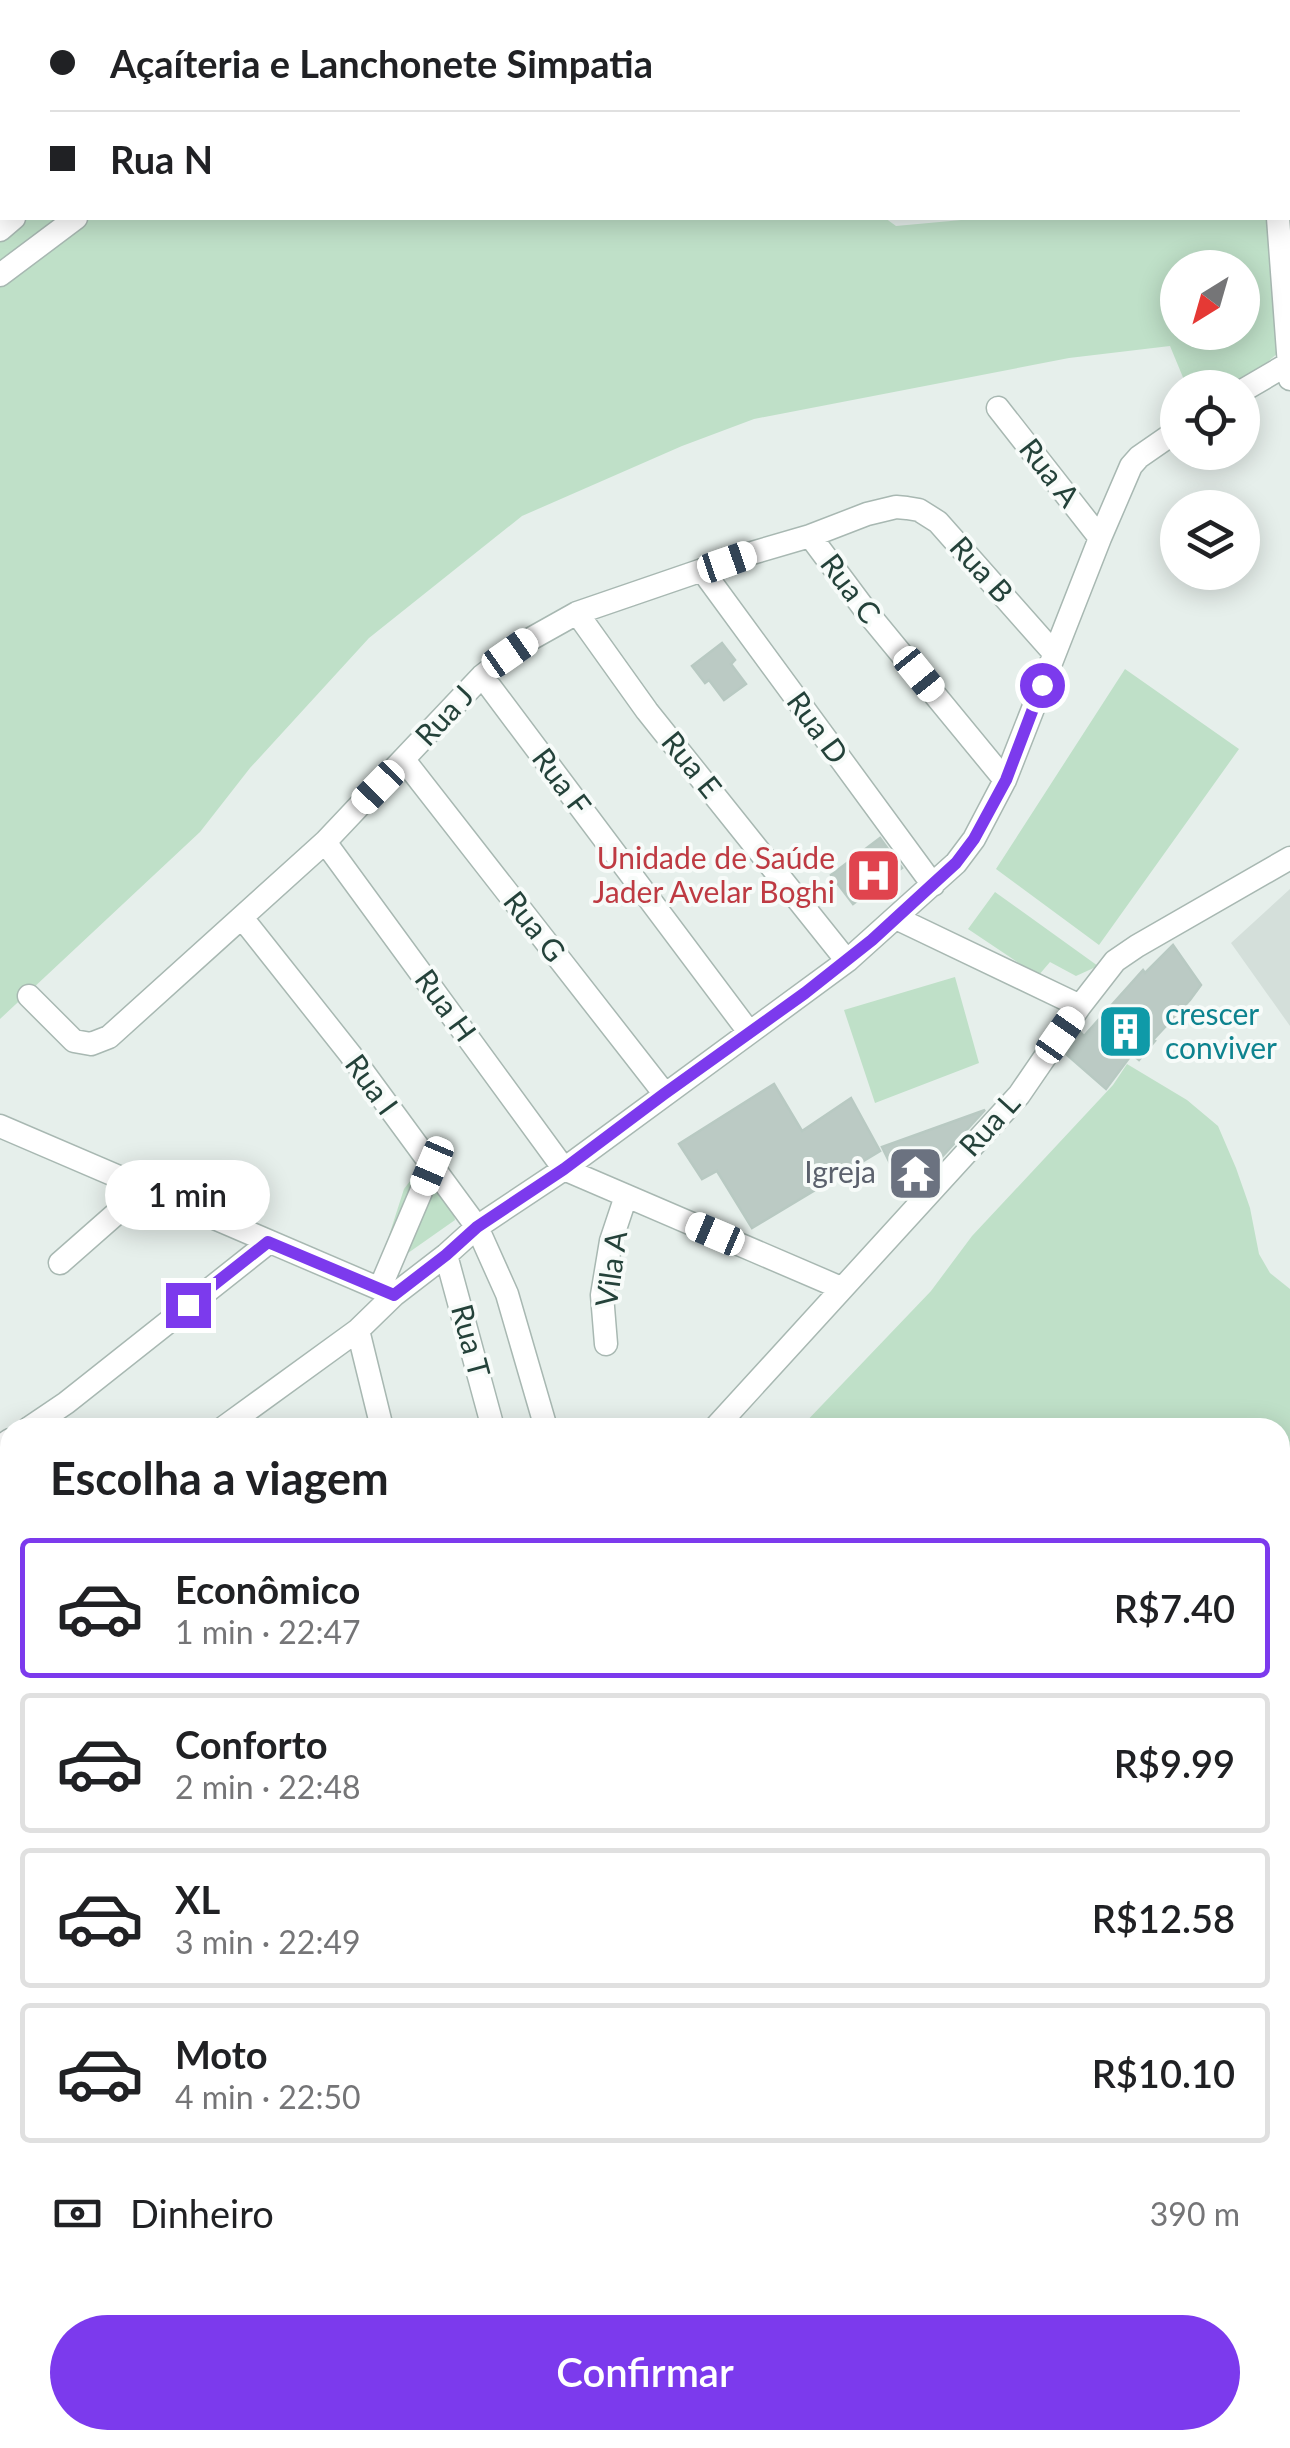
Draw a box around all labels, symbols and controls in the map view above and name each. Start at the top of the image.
text: Açaíteria e Lanchonete Simpatia [110,40,653,86]
text: Rua N [110,136,213,182]
north arrow [1160,250,1260,350]
map controls [1160,250,1260,590]
button: locate [1160,370,1260,470]
street label: Rua A [1013,430,1089,514]
button: layers [1160,490,1260,590]
street label: Rua B [943,528,1022,609]
car [694,538,760,586]
street label: Rua C [814,546,889,630]
car [477,624,543,682]
car [888,641,950,707]
route start [1020,663,1065,708]
street label: Rua J [407,677,480,752]
street label: Rua D [780,684,857,770]
street label: Rua E [655,723,730,804]
street label: Rua F [526,740,599,821]
car [346,755,410,819]
place label: Unidade de Saúde Jader Avelar Boghi [593,839,835,909]
hospital icon: Unidade de Saúde Jader Avelar Boghi [844,846,904,906]
street label: Rua G [497,883,574,968]
street label: Rua H [408,962,485,1048]
place label: crescer conviver [1165,995,1277,1065]
car [1031,1002,1089,1068]
building icon: crescer conviver [1096,1002,1156,1062]
street label: Rua I [339,1047,407,1121]
street label: Rua L [951,1085,1026,1163]
car [406,1133,458,1199]
temple icon: Igreja [885,1143,945,1203]
place label: Igreja [804,1153,876,1189]
callout: 1 min [106,1160,270,1230]
text: 1 min [148,1175,227,1214]
car [682,1208,748,1260]
street label: Vila A [587,1228,633,1309]
route end [166,1283,211,1328]
street label: Rua T [445,1300,499,1381]
text: Escolha a viagem [50,1451,389,1505]
icon: car [55,1563,145,1653]
text: Econômico [175,1566,360,1612]
text: R$7.40 [1114,1585,1235,1631]
text: 1 min · 22:47 [175,1612,361,1651]
icon: car [55,1718,145,1808]
text: Conforto [175,1721,328,1767]
text: R$9.99 [1114,1740,1235,1786]
text: 2 min · 22:48 [175,1767,361,1806]
icon: car [55,1873,145,1963]
text: XL [175,1876,220,1922]
text: R$12.58 [1092,1895,1235,1941]
text: 3 min · 22:49 [175,1922,361,1961]
icon: car [55,2028,145,2118]
text: Moto [175,2031,268,2077]
text: R$10.10 [1092,2050,1235,2096]
text: 4 min · 22:50 [175,2077,361,2116]
icon: cash [50,2186,105,2241]
text: Dinheiro [130,2190,274,2236]
text: 390 m [1150,2194,1240,2233]
button: Confirmar [50,2315,1240,2430]

